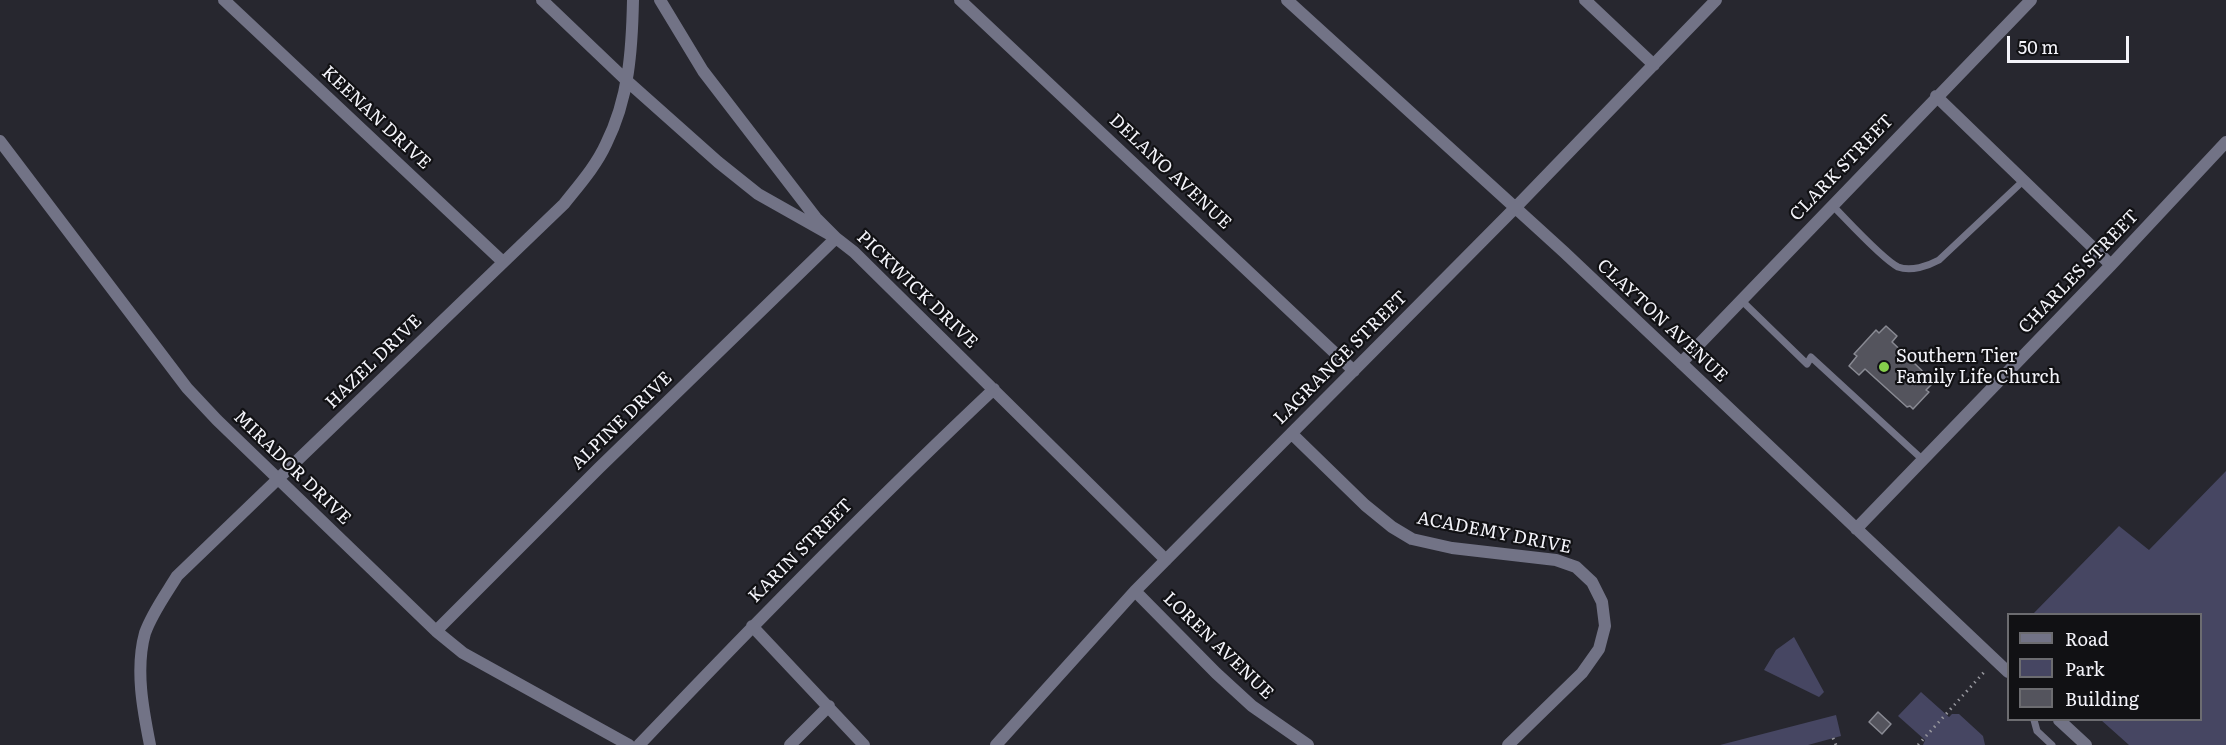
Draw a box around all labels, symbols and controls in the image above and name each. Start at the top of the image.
scale bar [2010,24,2132,62]
text: 50 m [2018,33,2059,60]
street label: KEENAN DRIVE [317,62,435,174]
street label: DELANO AVENUE [1104,110,1236,234]
street label: CLARK STREET [1786,110,1898,226]
street label: CHARLES STREET [2014,206,2144,338]
street label: PICKWICK DRIVE [852,227,982,353]
street label: CLAYTON AVENUE [1592,255,1732,387]
street label: LAGRANGE STREET [1270,287,1412,429]
street label: HAZEL DRIVE [321,311,427,413]
place label: Southern Tier Family Life Church [1896,346,2060,388]
marker: Southern Tier Family Life Church [1877,360,1891,374]
street label: ALPINE DRIVE [567,367,677,475]
street label: MIRADOR DRIVE [229,406,355,530]
street label: KARIN STREET [744,494,858,608]
street label: ACADEMY DRIVE [1415,507,1573,559]
street label: LOREN AVENUE [1158,588,1278,704]
legend [2007,613,2202,721]
text: Road [2065,625,2109,652]
text: Park [2065,655,2104,682]
text: Building [2065,685,2139,712]

